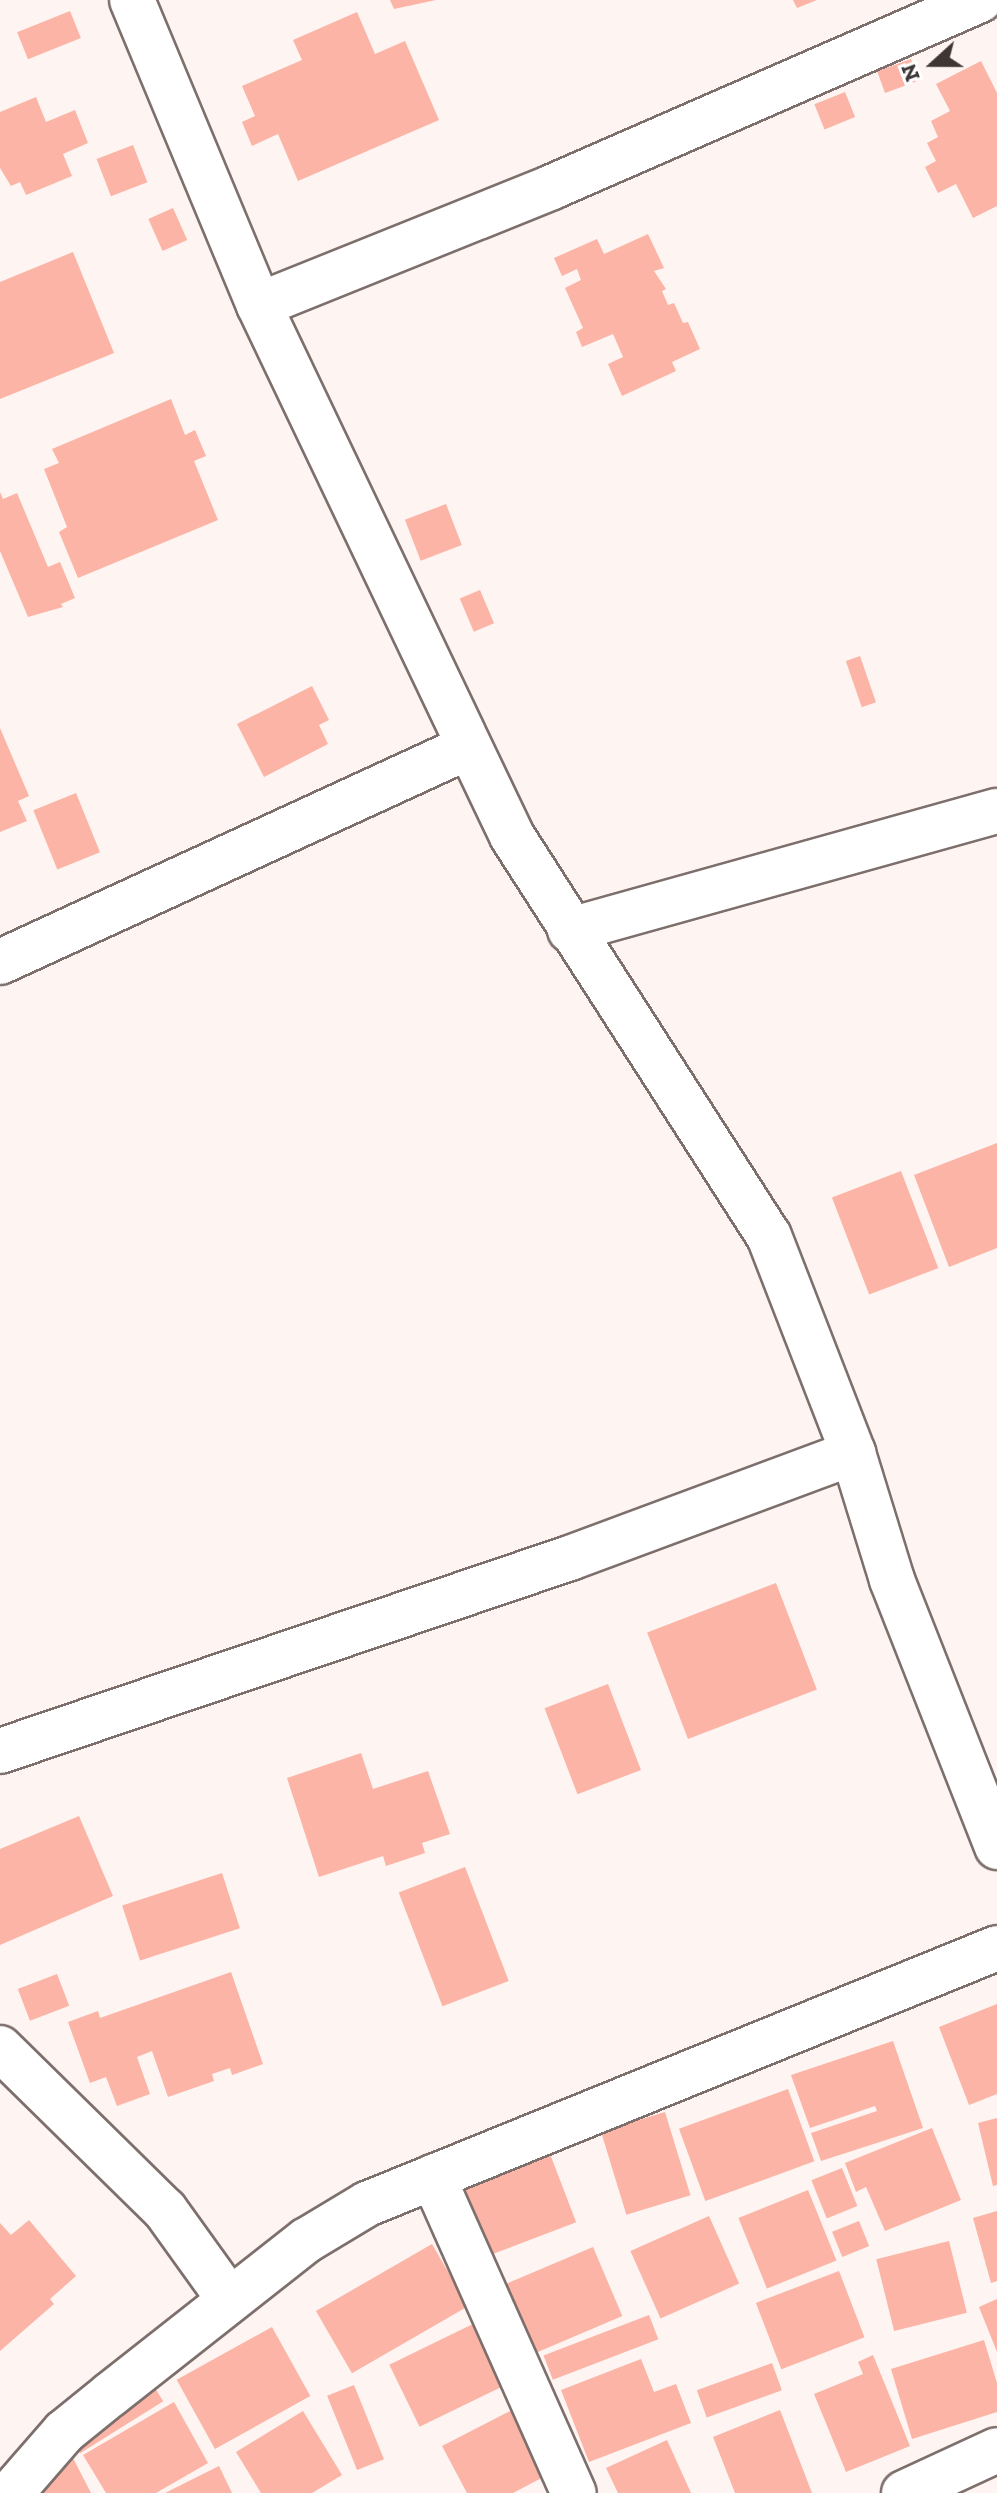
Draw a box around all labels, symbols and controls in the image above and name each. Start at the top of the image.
north arrow [893,24,973,104]
text: N [895,60,926,85]

